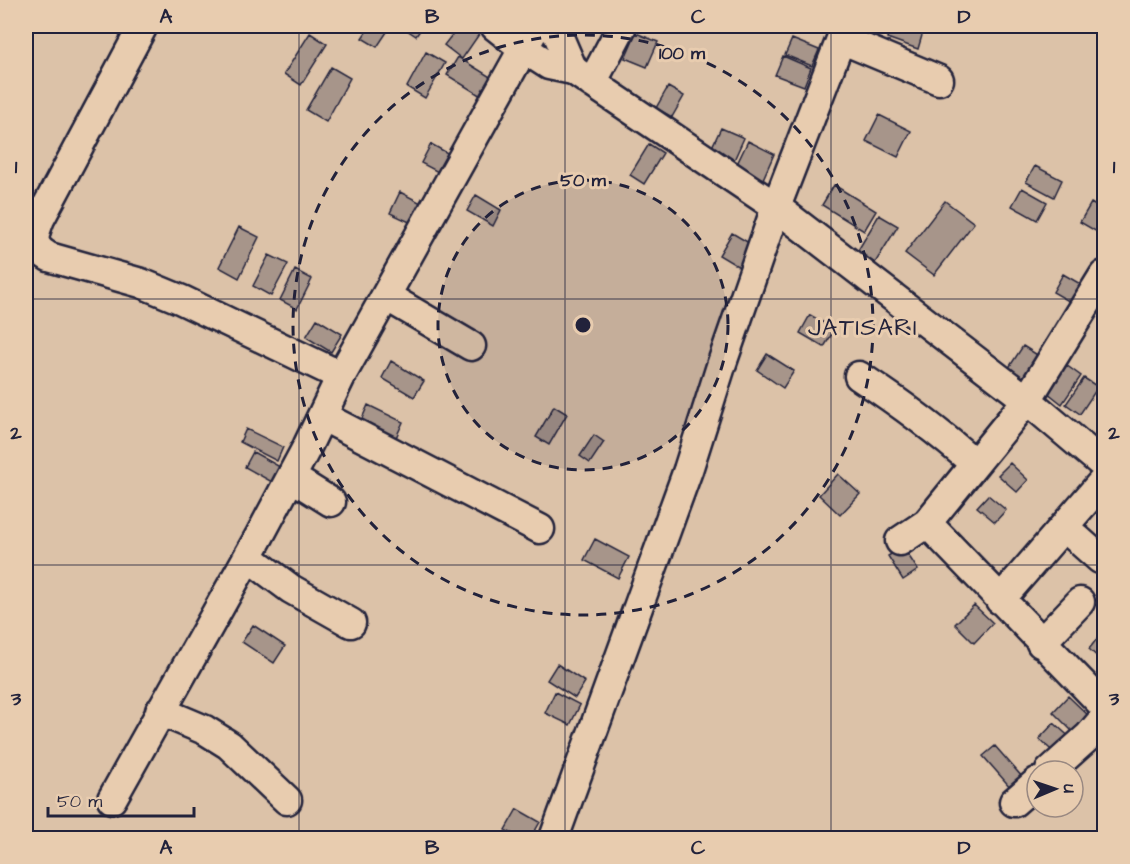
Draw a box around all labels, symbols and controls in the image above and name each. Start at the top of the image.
text: A [160,3,173,31]
text: B [425,3,440,31]
text: C [691,3,706,31]
text: D [958,3,971,31]
text: 100 m [659,41,706,66]
text: 1 [15,153,18,181]
text: 1 [1113,153,1116,181]
text: 50 m [560,168,607,193]
district label: JATISARI [808,311,918,345]
centre of rings [573,315,593,335]
text: 2 [9,419,22,447]
text: 2 [1107,419,1120,447]
text: 3 [10,685,22,713]
text: 3 [1108,685,1120,713]
north arrow [1025,759,1085,819]
scale bar [48,780,194,818]
text: U [1058,784,1080,793]
text: 50 m [57,789,102,814]
text: A [160,834,173,862]
text: B [425,834,440,862]
text: C [691,834,706,862]
text: D [958,834,971,862]

